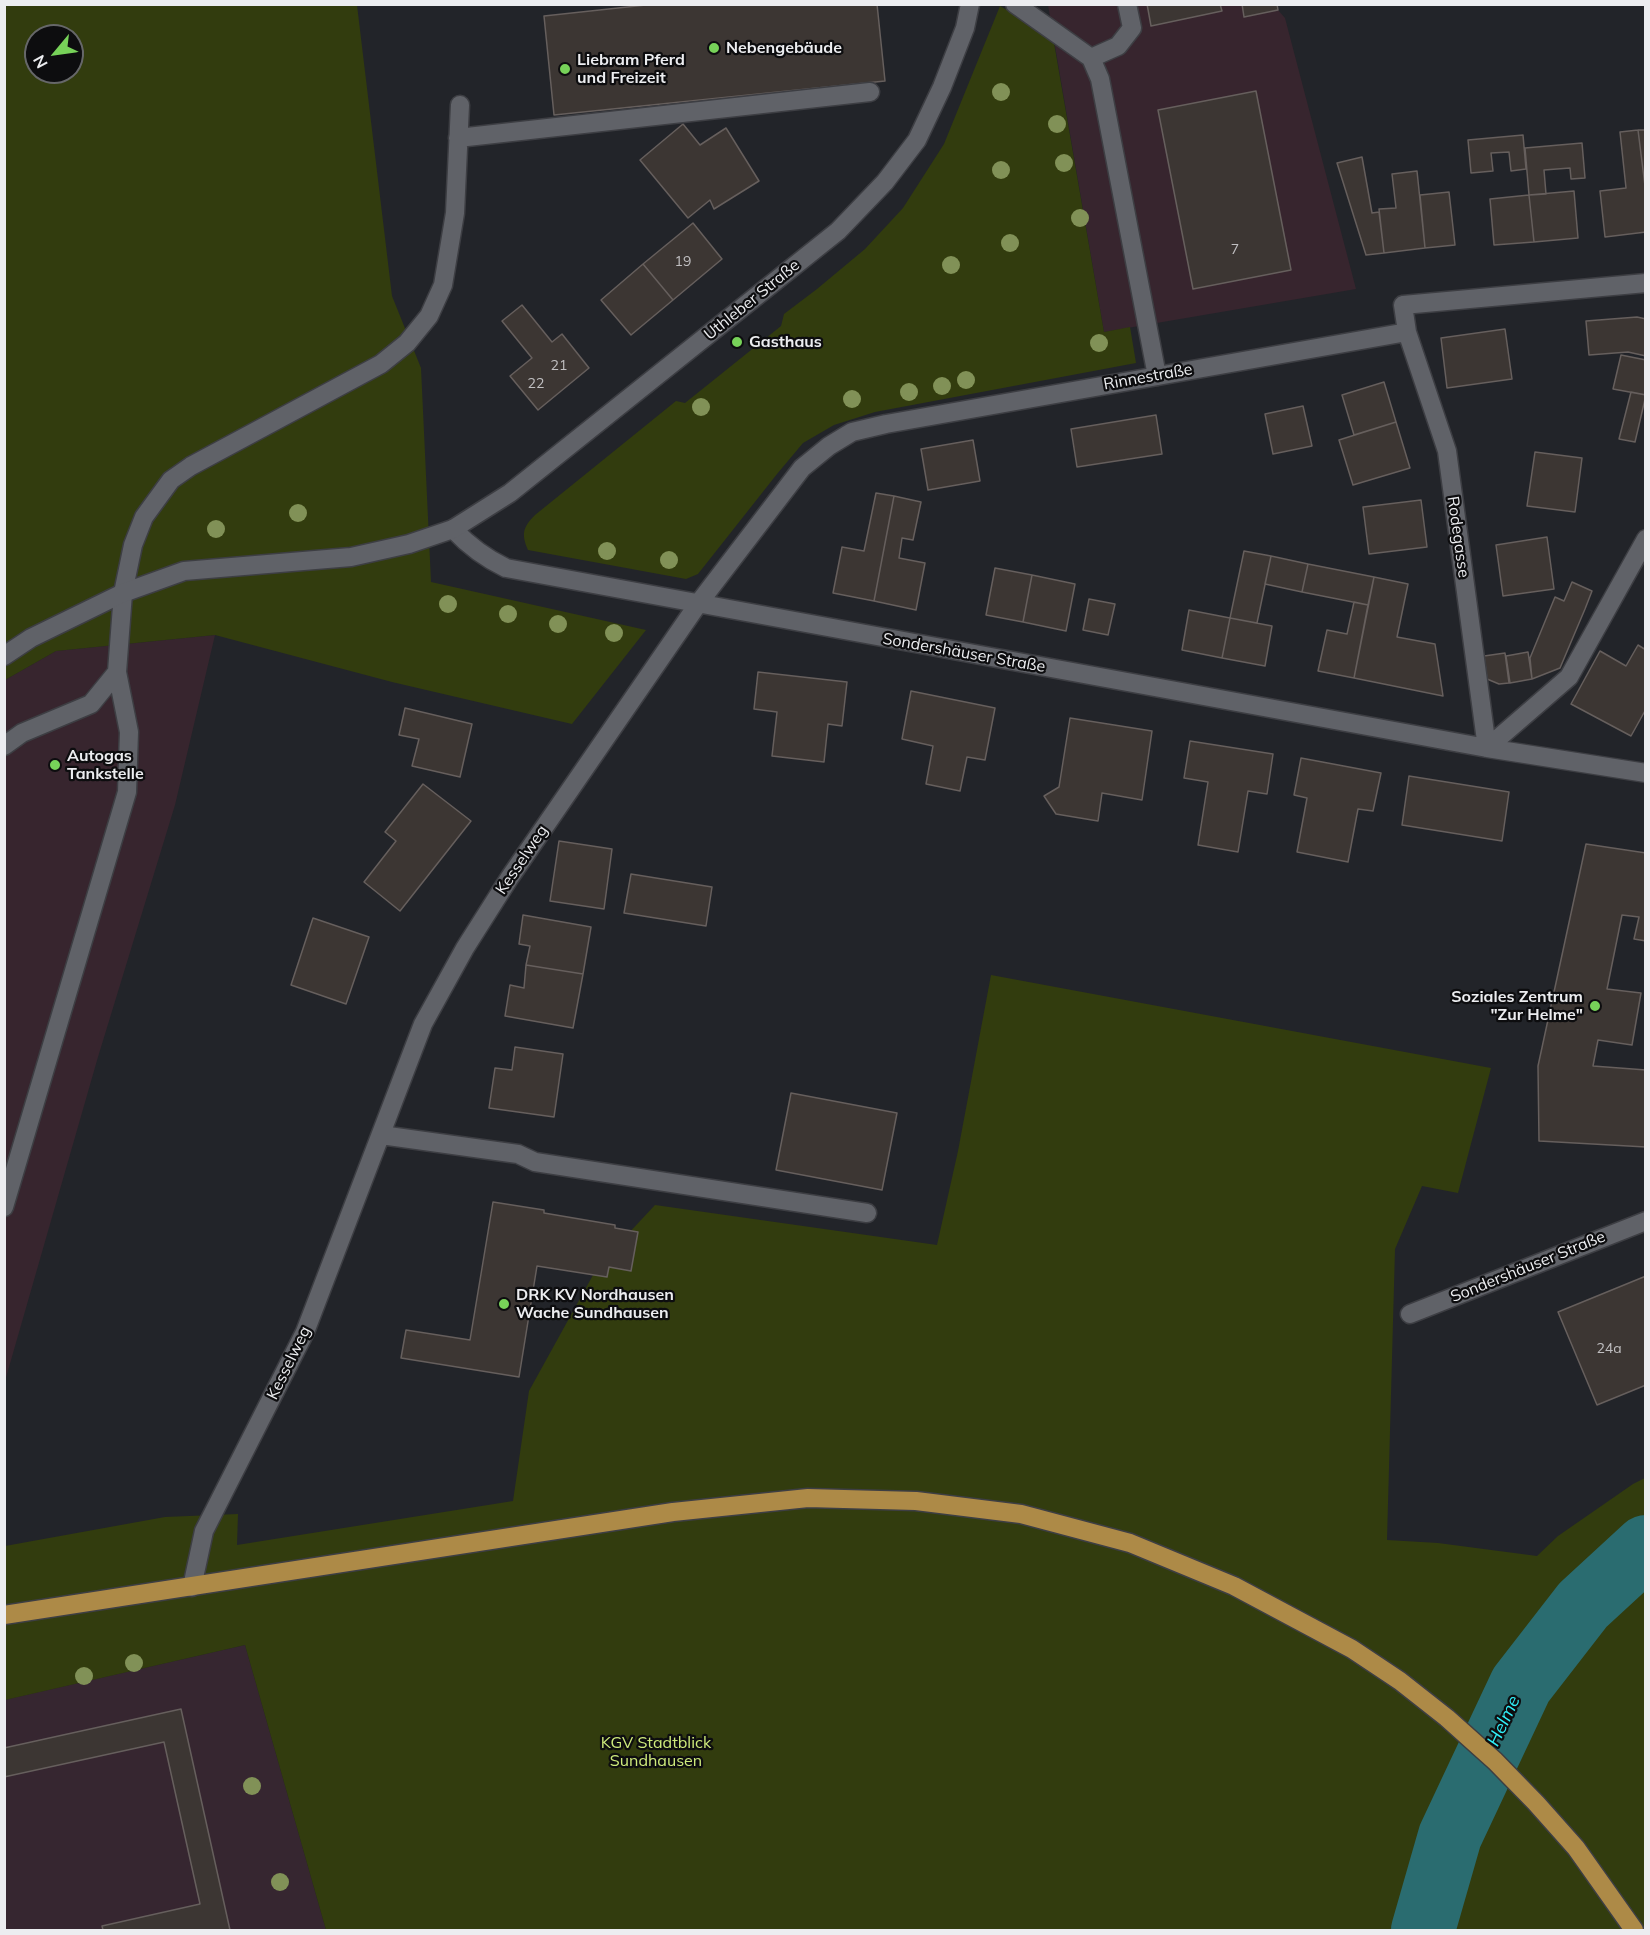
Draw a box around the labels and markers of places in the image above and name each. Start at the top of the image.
place label: Nebengebäude [726,38,842,58]
marker: Nebengebäude [707,41,721,55]
place label: Liebram Pferd und Freizeit [577,50,685,88]
marker: Liebram Pferd und Freizeit [558,62,572,76]
place label: Gasthaus [749,332,822,352]
marker: Gasthaus [730,335,744,349]
place label: Autogas Tankstelle [67,746,144,784]
marker: Autogas Tankstelle [48,758,62,772]
place label: Soziales Zentrum "Zur Helme" [1451,987,1583,1025]
marker: Soziales Zentrum "Zur Helme" [1588,999,1602,1013]
place label: DRK KV Nordhausen Wache Sundhausen [516,1285,674,1323]
marker: DRK KV Nordhausen Wache Sundhausen [497,1297,511,1311]

